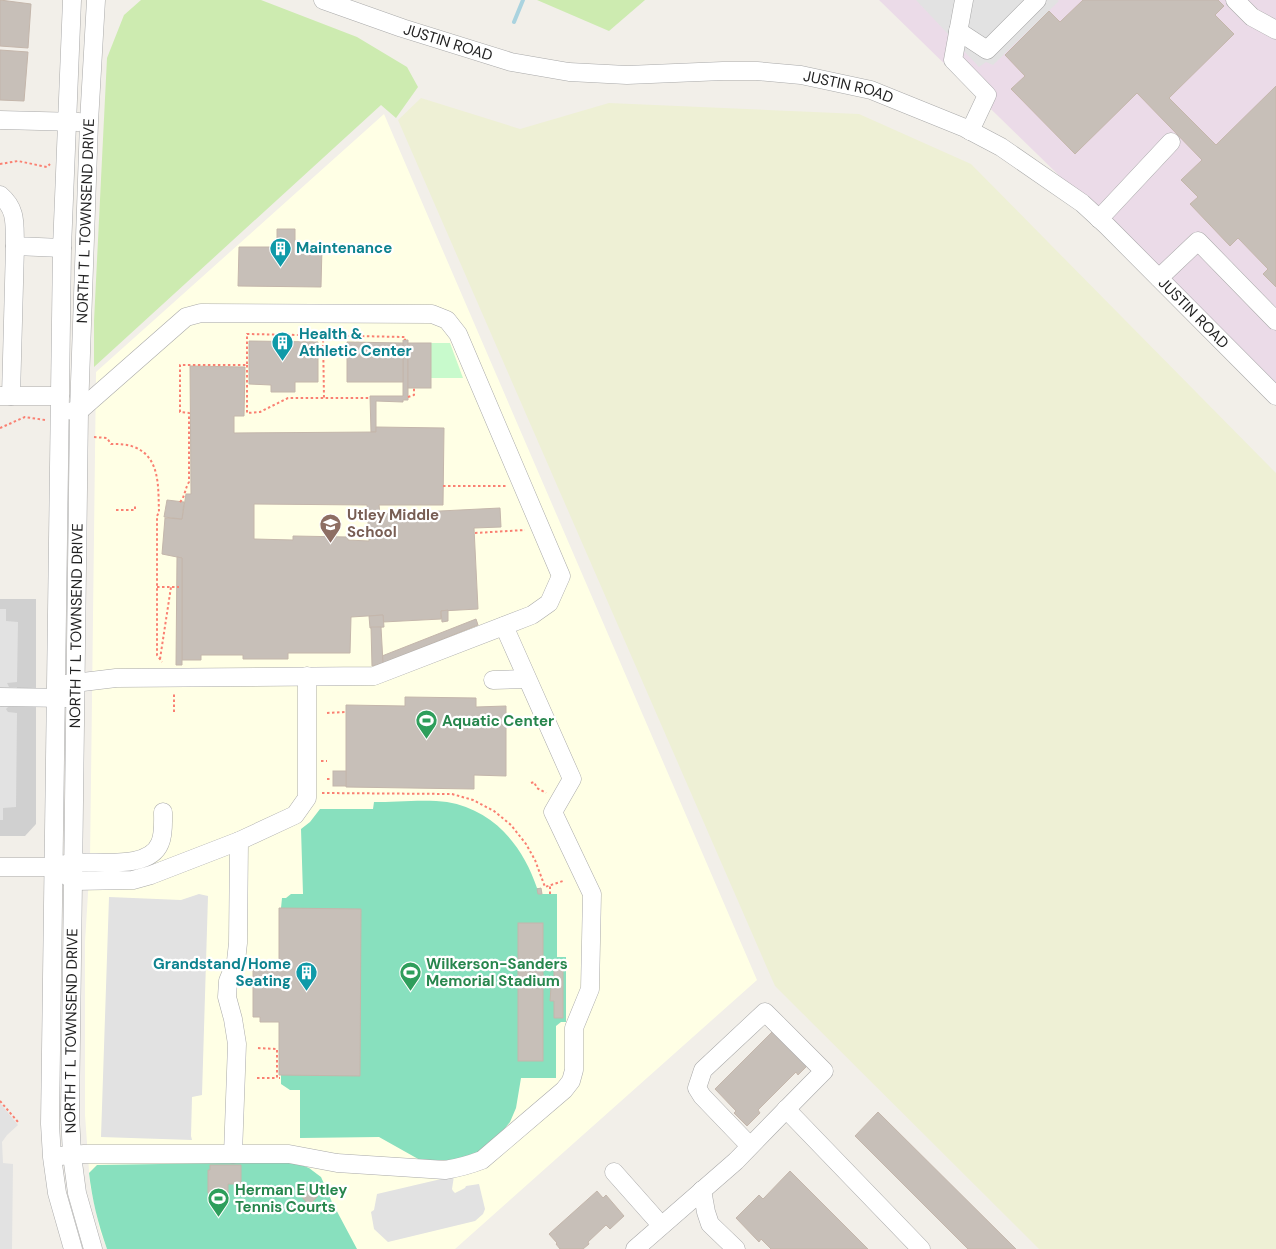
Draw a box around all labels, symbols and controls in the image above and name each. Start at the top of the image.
street label: JUSTIN ROAD [401,19,495,66]
street label: JUSTIN ROAD [802,66,896,108]
street label: NORTH T L TOWNSEND DRIVE [72,118,99,324]
building icon: Maintenance [268,236,292,267]
place label: Maintenance [296,238,392,258]
street label: JUSTIN ROAD [1154,273,1233,353]
place label: Health & Athletic Center [299,324,412,361]
building icon: Health & Athletic Center [271,331,295,362]
place label: Utley Middle School [347,505,439,542]
school or university icon: Utley Middle School [319,512,343,543]
street label: NORTH T L TOWNSEND DRIVE [65,523,88,728]
sports icon: Aquatic Center [414,709,438,740]
place label: Aquatic Center [442,711,554,731]
street label: NORTH T L TOWNSEND DRIVE [60,928,82,1134]
place label: Grandstand/Home Seating [153,954,291,991]
place label: Wilkerson-Sanders Memorial Stadium [426,954,568,991]
building icon: Grandstand/Home Seating [295,961,319,992]
sports icon: Wilkerson-Sanders Memorial Stadium [398,961,422,992]
place label: Herman E Utley Tennis Courts [235,1180,347,1217]
sports icon: Herman E Utley Tennis Courts [207,1187,231,1218]

